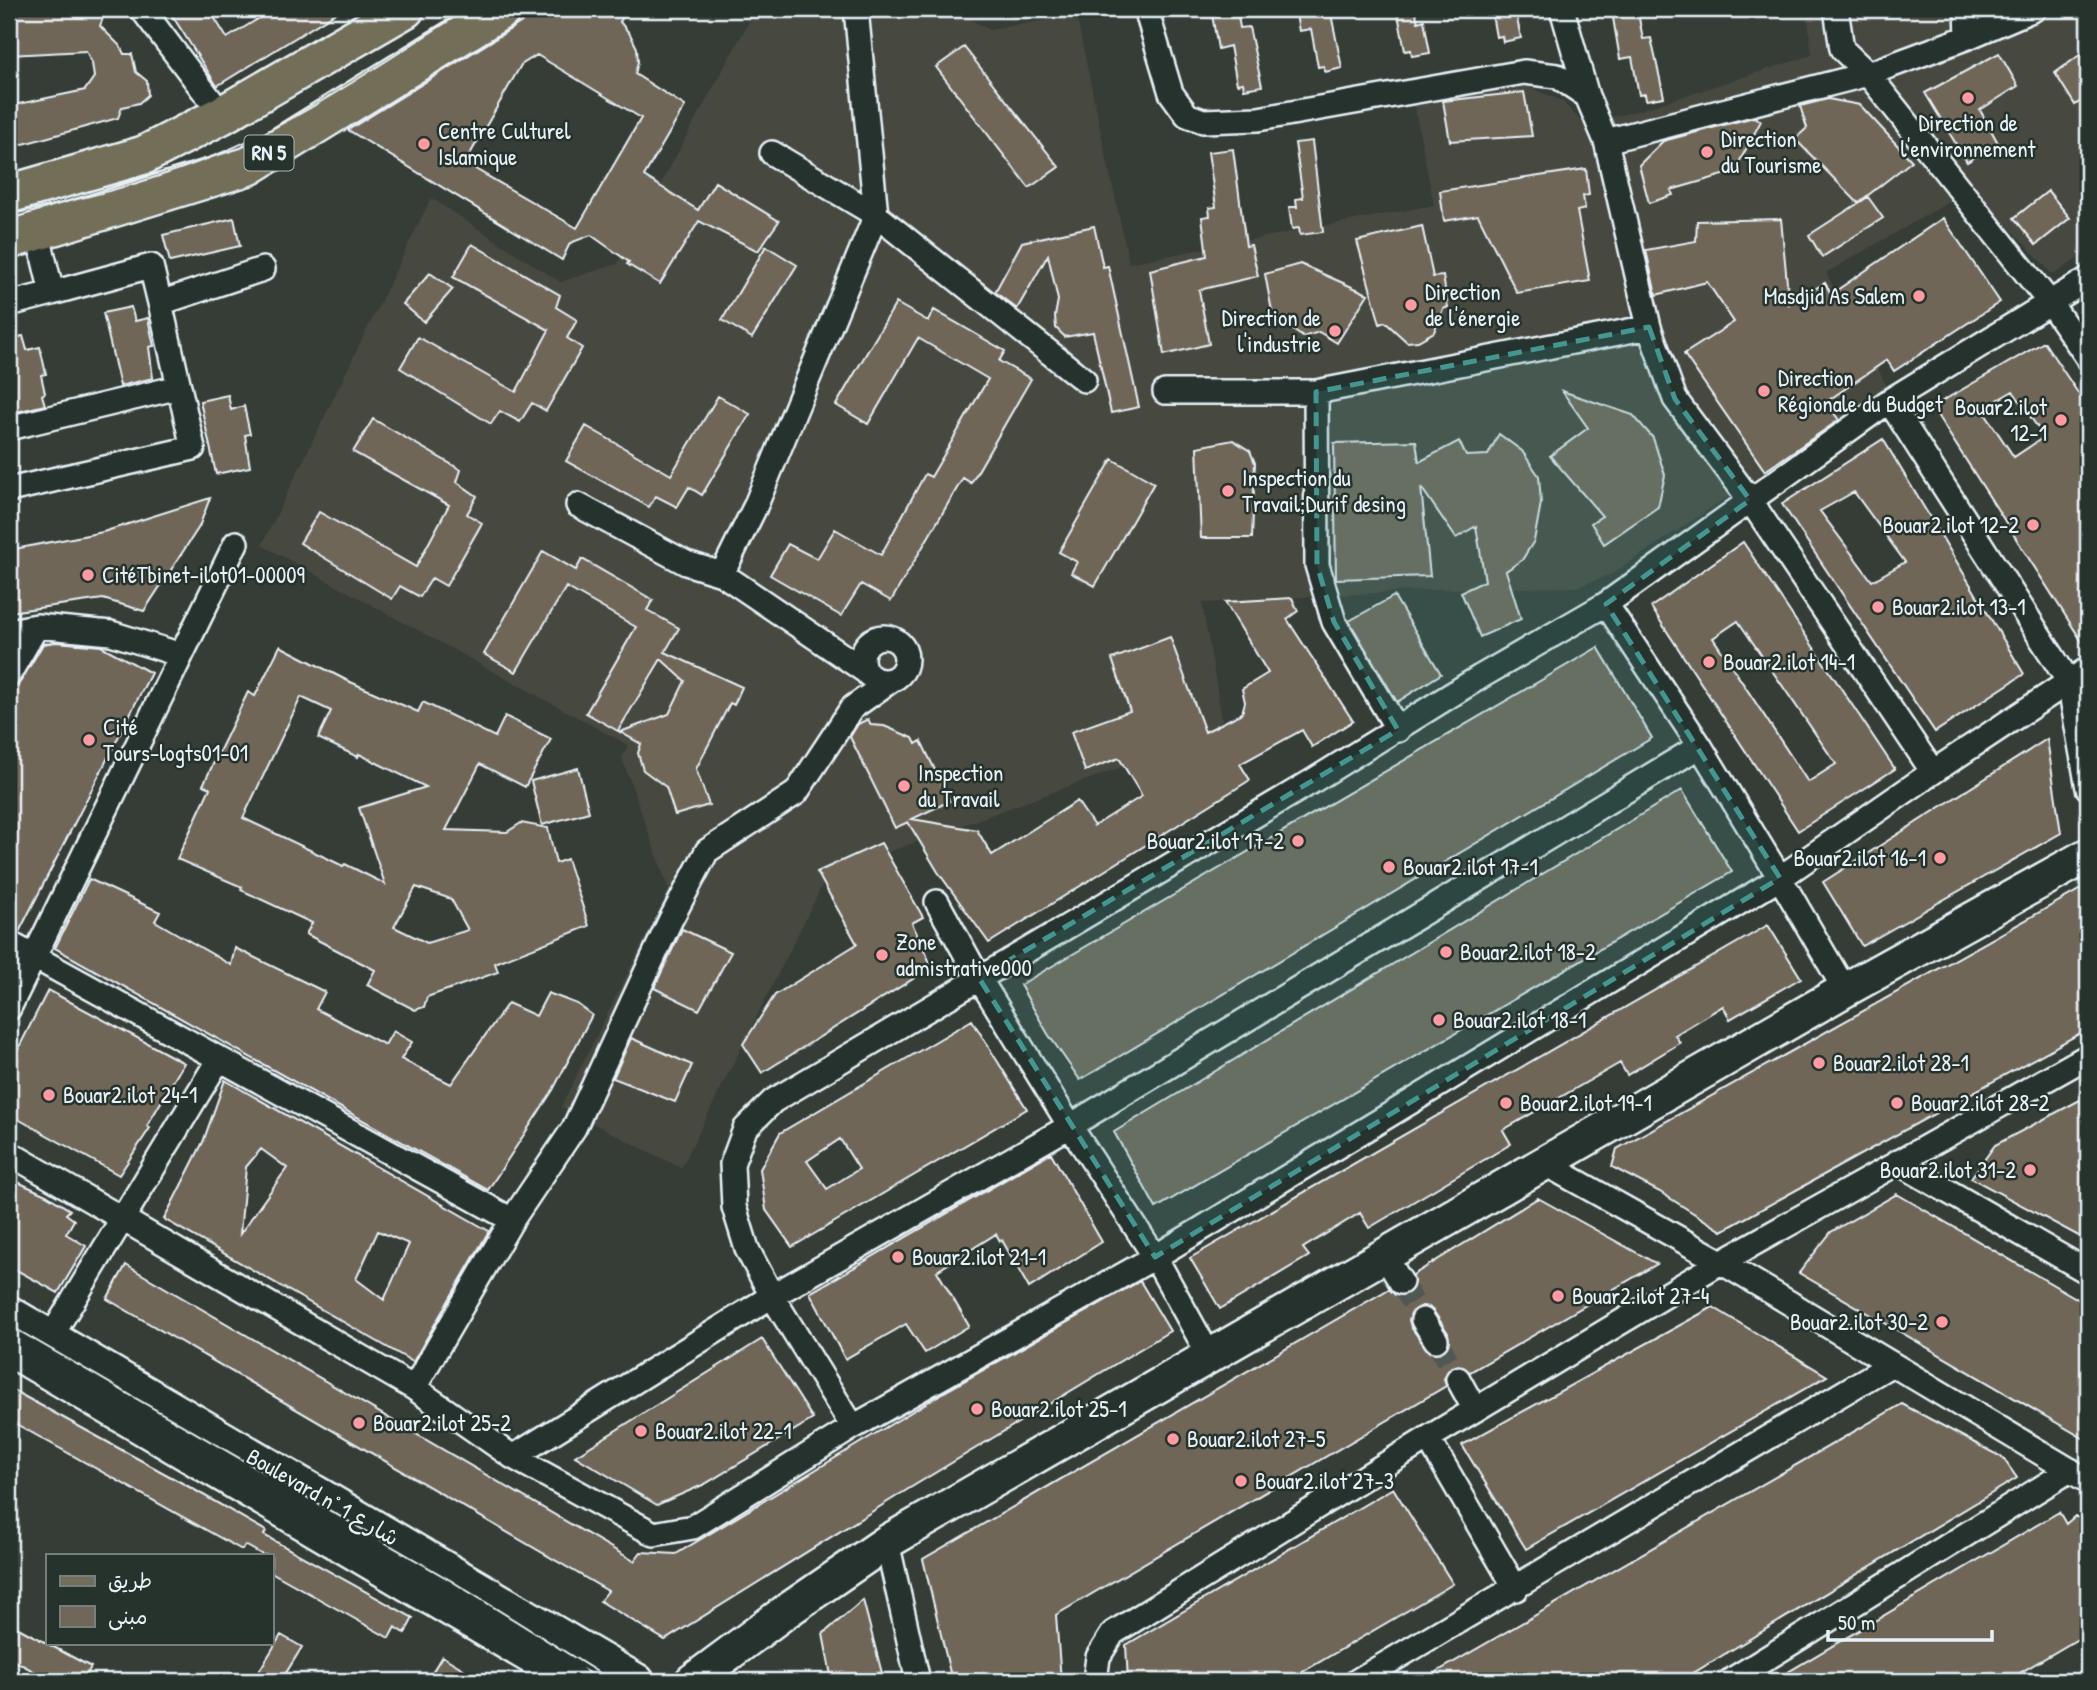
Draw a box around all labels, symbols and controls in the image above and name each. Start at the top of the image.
marker: Direction de l'environnement [1960,90,1976,106]
place label: Direction de l'environnement [1901,107,2037,164]
place label: Centre Culturel Islamique [438,115,571,172]
place label: Direction du Tourisme [1721,123,1821,180]
road number: RN 5 [244,136,294,170]
marker: Centre Culturel Islamique [416,136,432,152]
marker: Direction du Tourisme [1699,144,1715,160]
place label: Direction de l'énergie [1425,276,1520,333]
place label: Masdjid As Salem [1764,280,1905,311]
marker: Masdjid As Salem [1911,288,1927,304]
marker: Direction de l'énergie [1403,297,1419,313]
place label: Direction de l'industrie [1222,302,1321,359]
marker: Direction de l'industrie [1327,323,1343,339]
place label: Direction Régionale du Budget [1778,362,1944,419]
marker: Direction Régionale du Budget [1756,383,1772,399]
place label: Bouar2.ilot 12-1 [1955,391,2048,448]
marker: Bouar2.ilot 12-1 [2053,412,2069,428]
place label: Inspection du Travail;Durif desing [1242,462,1406,519]
marker: Inspection du Travail;Durif desing [1220,483,1236,499]
place label: Bouar2.ilot 12-2 [1882,509,2019,540]
marker: Bouar2.ilot 12-2 [2025,517,2041,533]
place label: CitéTbinet-ilot01-00009 [102,559,305,590]
marker: CitéTbinet-ilot01-00009 [80,567,96,583]
place label: Bouar2.ilot 13-1 [1892,591,2026,622]
marker: Bouar2.ilot 13-1 [1870,599,1886,615]
place label: Bouar2.ilot 14-1 [1723,646,1855,677]
marker: Bouar2.ilot 14-1 [1701,654,1717,670]
place label: Cité Tours-logts01-01 [103,711,248,768]
marker: Cité Tours-logts01-01 [81,732,97,748]
place label: Inspection du Travail [918,757,1003,814]
marker: Inspection du Travail [896,778,912,794]
place label: Bouar2.ilot 17-2 [1147,825,1284,856]
marker: Bouar2.ilot 17-2 [1290,833,1306,849]
place label: Bouar2.ilot 16-1 [1793,842,1926,873]
marker: Bouar2.ilot 16-1 [1932,850,1948,866]
place label: Bouar2.ilot 17-1 [1403,851,1538,882]
marker: Bouar2.ilot 17-1 [1381,859,1397,875]
place label: Zone admistrative000 [896,926,1032,983]
place label: Bouar2.ilot 18-2 [1460,936,1596,967]
marker: Bouar2.ilot 18-2 [1438,944,1454,960]
marker: Zone admistrative000 [874,947,890,963]
place label: Bouar2.ilot 18-1 [1453,1004,1586,1035]
marker: Bouar2.ilot 18-1 [1431,1012,1447,1028]
place label: Bouar2.ilot 28-1 [1833,1047,1969,1078]
marker: Bouar2.ilot 28-1 [1811,1055,1827,1071]
place label: Bouar2.ilot 24-1 [63,1079,197,1110]
marker: Bouar2.ilot 24-1 [41,1087,57,1103]
place label: Bouar2.ilot 19-1 [1520,1087,1652,1118]
place label: Bouar2.ilot 28-2 [1911,1087,2049,1118]
marker: Bouar2.ilot 19-1 [1498,1095,1514,1111]
marker: Bouar2.ilot 28-2 [1889,1095,1905,1111]
place label: Bouar2.ilot 31-2 [1880,1154,2016,1185]
marker: Bouar2.ilot 31-2 [2022,1162,2038,1178]
place label: Bouar2.ilot 21-1 [912,1241,1046,1272]
marker: Bouar2.ilot 21-1 [890,1249,906,1265]
place label: Bouar2.ilot 27-4 [1572,1280,1710,1311]
marker: Bouar2.ilot 27-4 [1550,1288,1566,1304]
place label: Bouar2.ilot 30-2 [1790,1306,1928,1337]
marker: Bouar2.ilot 30-2 [1934,1314,1950,1330]
place label: Bouar2.ilot 25-1 [991,1393,1127,1424]
marker: Bouar2.ilot 25-1 [969,1401,985,1417]
place label: Bouar2.ilot 25-2 [373,1407,511,1438]
marker: Bouar2.ilot 25-2 [351,1415,367,1431]
place label: Bouar2.ilot 22-1 [655,1415,792,1446]
marker: Bouar2.ilot 22-1 [633,1423,649,1439]
place label: Bouar2.ilot 27-5 [1187,1423,1326,1454]
marker: Bouar2.ilot 27-5 [1165,1431,1181,1447]
street label: Boulevard n° شارع 1 [241,1440,405,1554]
place label: Bouar2.ilot 27-3 [1255,1465,1394,1496]
marker: Bouar2.ilot 27-3 [1233,1473,1249,1489]
legend [46,1554,273,1644]
text: طريق [108,1566,152,1595]
scale bar [1828,1599,1992,1643]
text: مبنى [108,1602,147,1631]
text: 50 m [1838,1608,1875,1637]

